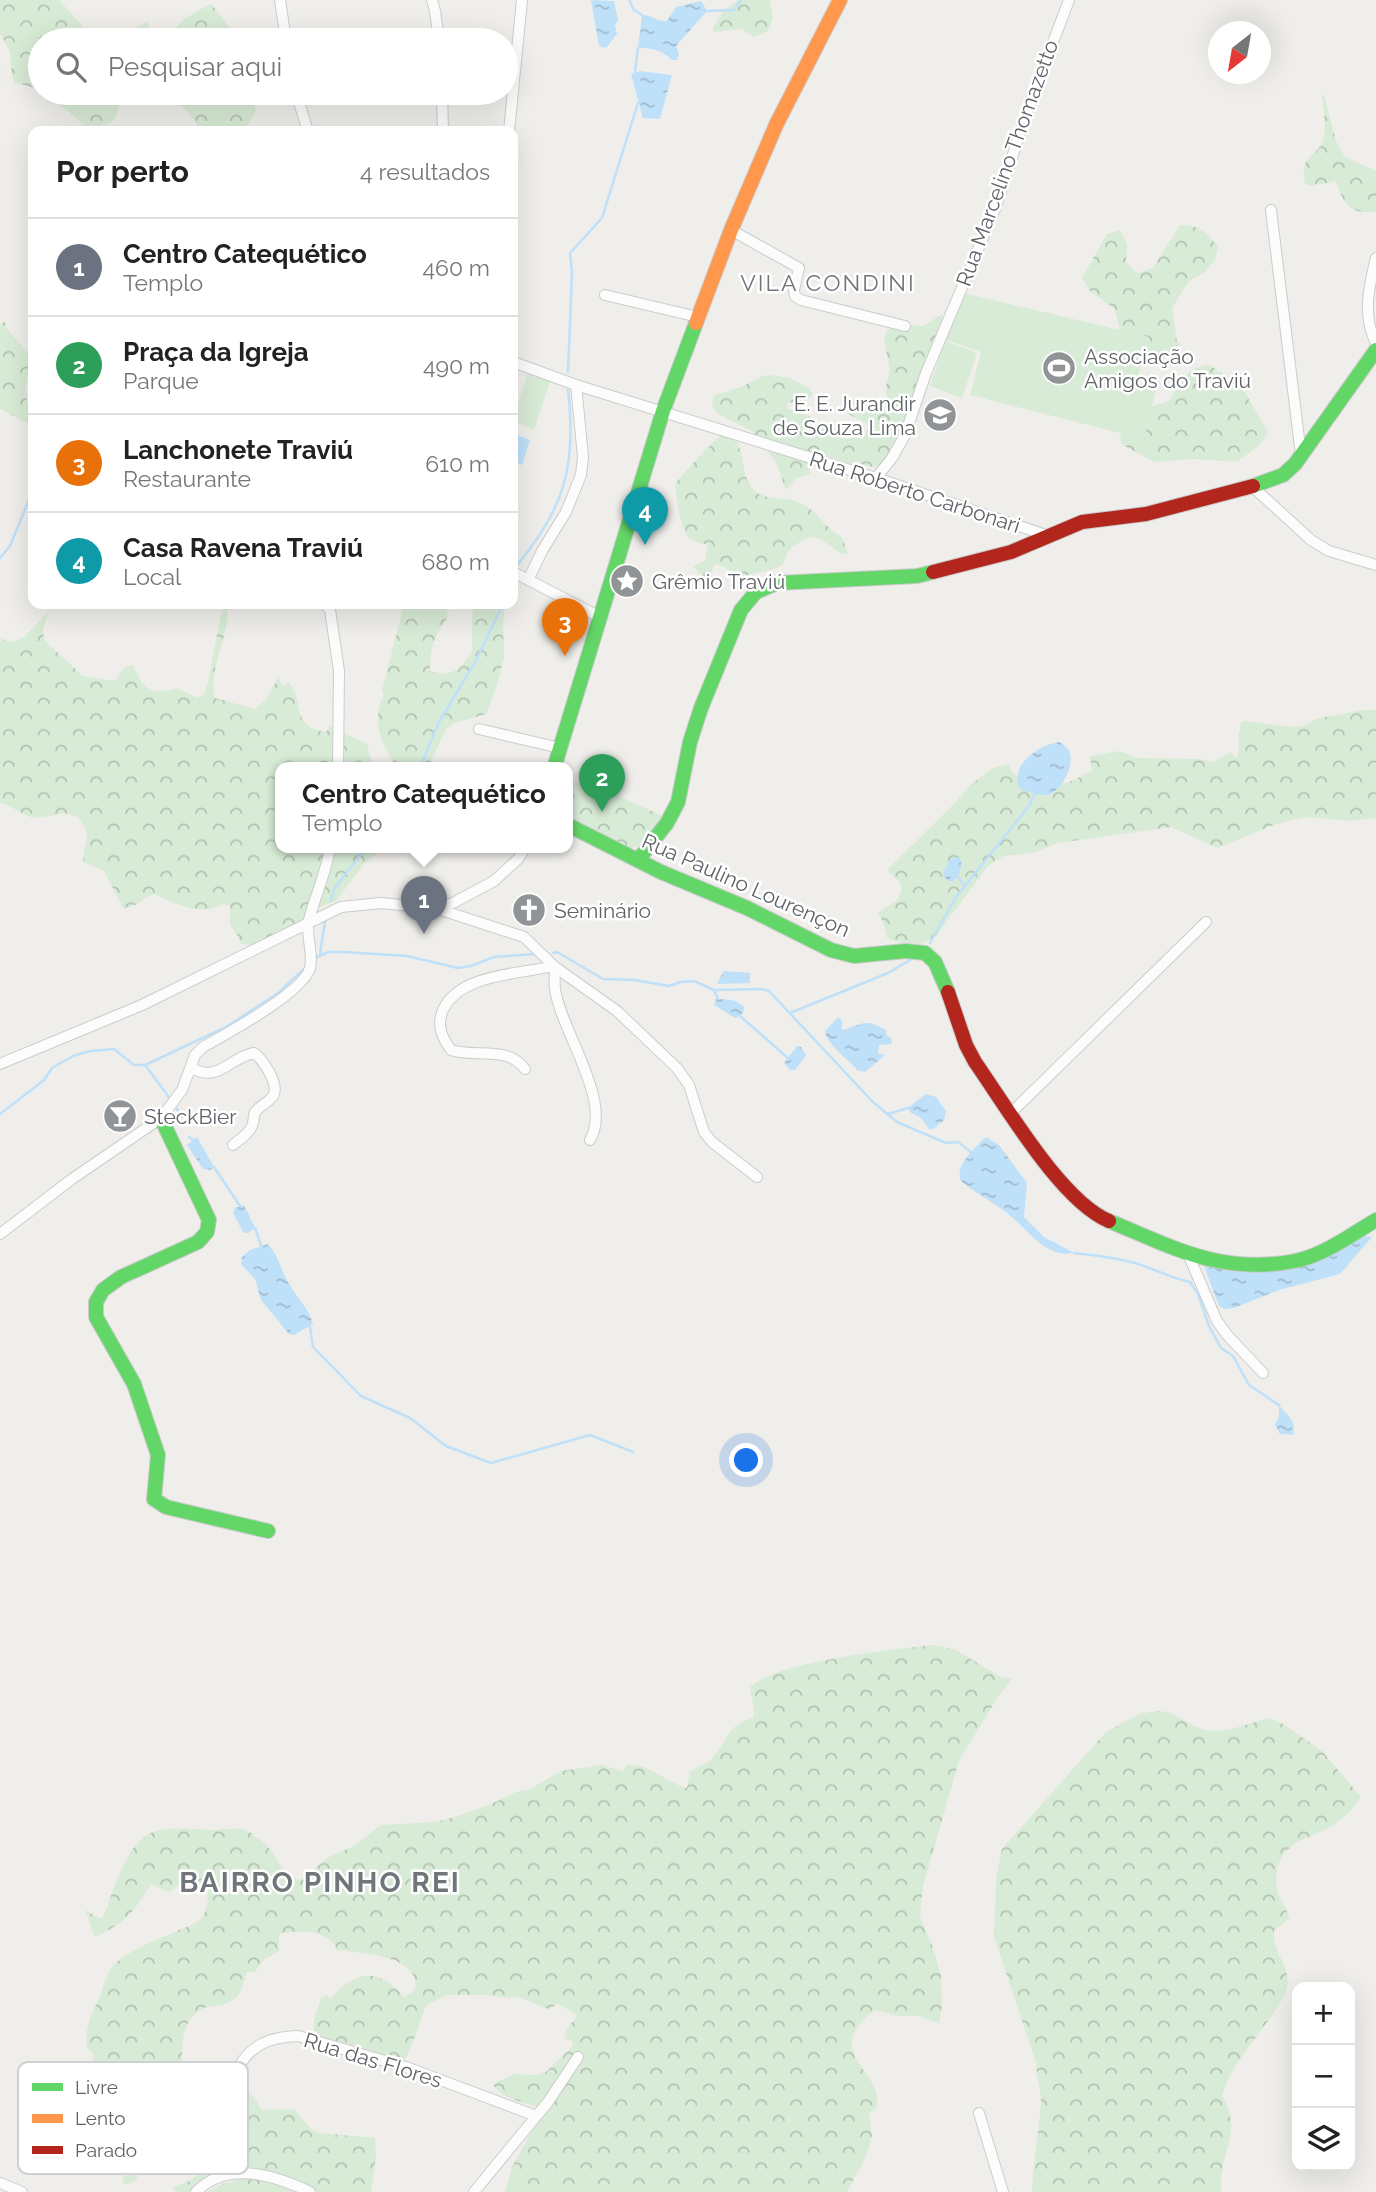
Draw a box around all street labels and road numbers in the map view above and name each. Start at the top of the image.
street label: Rua Marcelino Thomazetto [951,36,1063,290]
street label: Rua Roberto Carbonari [806,446,1024,538]
street label: Rua Paulino Lourençon [638,828,854,942]
street label: Rua das Flores [301,2027,445,2093]

